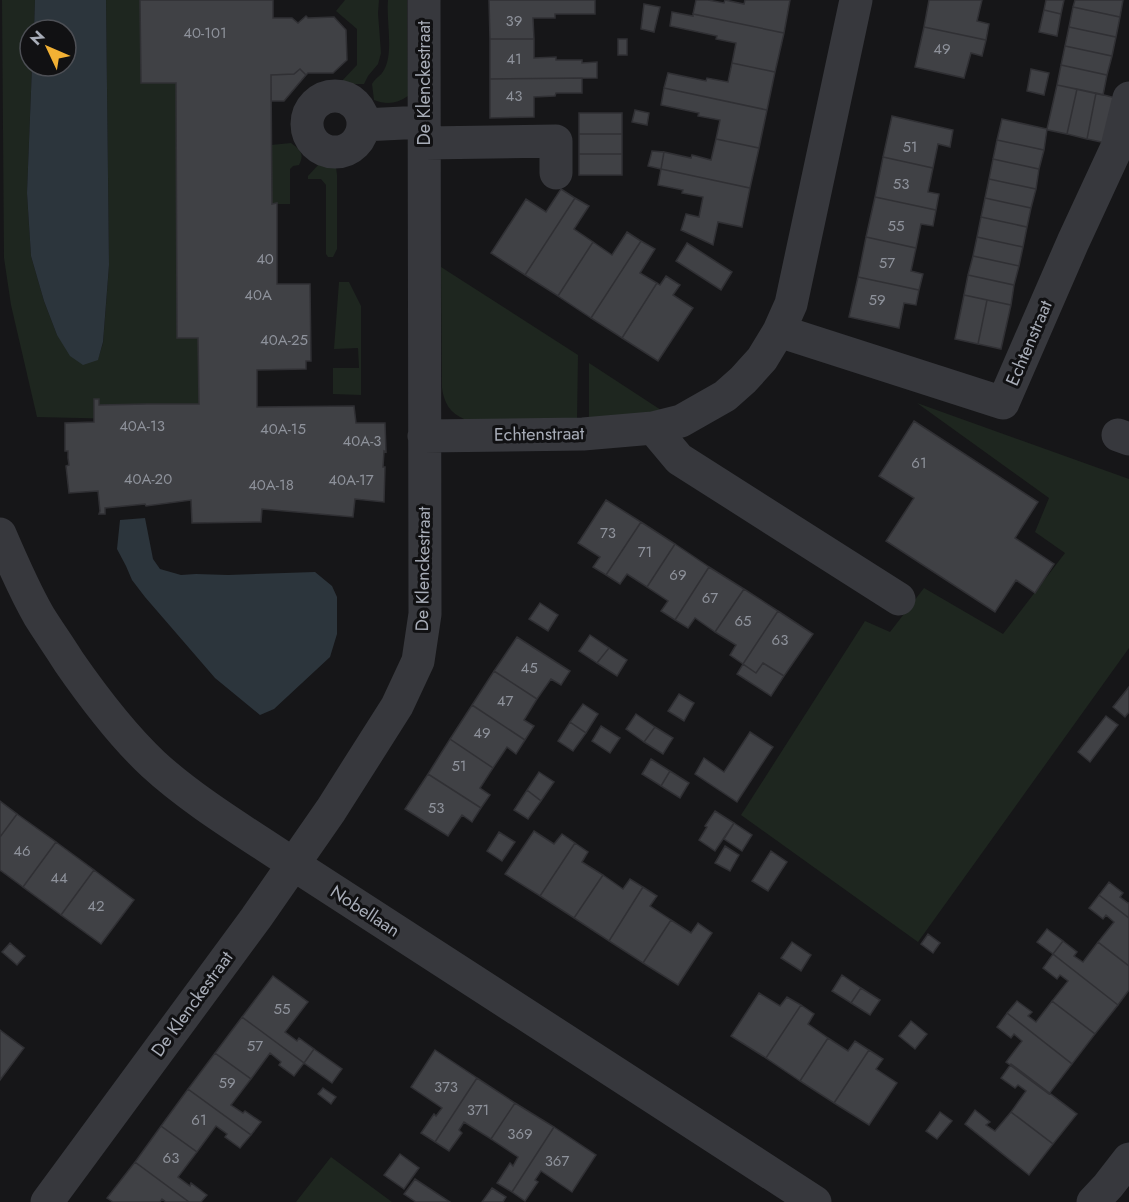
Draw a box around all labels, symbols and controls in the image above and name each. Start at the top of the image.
house number: 39 [506,10,522,32]
north arrow [18,18,78,78]
street label: De Klenckestraat [411,20,437,145]
house number: 40-101 [183,22,227,44]
text: N [25,25,50,50]
house number: 49 [933,38,951,60]
house number: 41 [506,48,522,70]
house number: 43 [506,85,522,107]
house number: 51 [902,136,918,158]
house number: 53 [893,173,909,195]
house number: 55 [888,215,904,237]
house number: 40 [256,248,274,270]
house number: 57 [879,252,895,274]
house number: 40A [244,284,272,306]
house number: 59 [868,289,886,311]
street label: Echtenstraat [999,296,1059,390]
house number: 40A-25 [260,329,308,351]
house number: 40A-13 [119,415,165,437]
house number: 40A-15 [260,418,306,440]
street label: Echtenstraat [494,420,585,448]
house number: 40A-3 [343,430,382,452]
house number: 61 [911,452,927,474]
house number: 40A-20 [124,468,172,490]
house number: 40A-17 [328,469,374,491]
house number: 40A-18 [248,474,294,496]
street label: De Klenckestraat [409,506,437,632]
house number: 73 [600,522,616,544]
house number: 71 [638,541,652,563]
house number: 69 [669,564,687,586]
house number: 67 [702,587,718,609]
house number: 65 [734,610,752,632]
house number: 63 [772,629,788,651]
house number: 45 [520,657,538,679]
house number: 47 [497,690,513,712]
house number: 49 [473,722,491,744]
house number: 51 [451,755,467,777]
house number: 53 [428,797,444,819]
house number: 46 [13,840,31,862]
house number: 44 [50,867,68,889]
street label: Nobellaan [325,879,405,943]
house number: 42 [87,895,105,917]
street label: De Klenckestraat [145,945,240,1062]
house number: 55 [274,998,290,1020]
house number: 57 [247,1035,263,1057]
house number: 59 [218,1072,236,1094]
house number: 373 [434,1076,458,1098]
house number: 371 [467,1099,489,1121]
house number: 61 [191,1109,207,1131]
house number: 369 [507,1123,533,1145]
house number: 63 [163,1147,179,1169]
house number: 367 [545,1150,569,1172]

